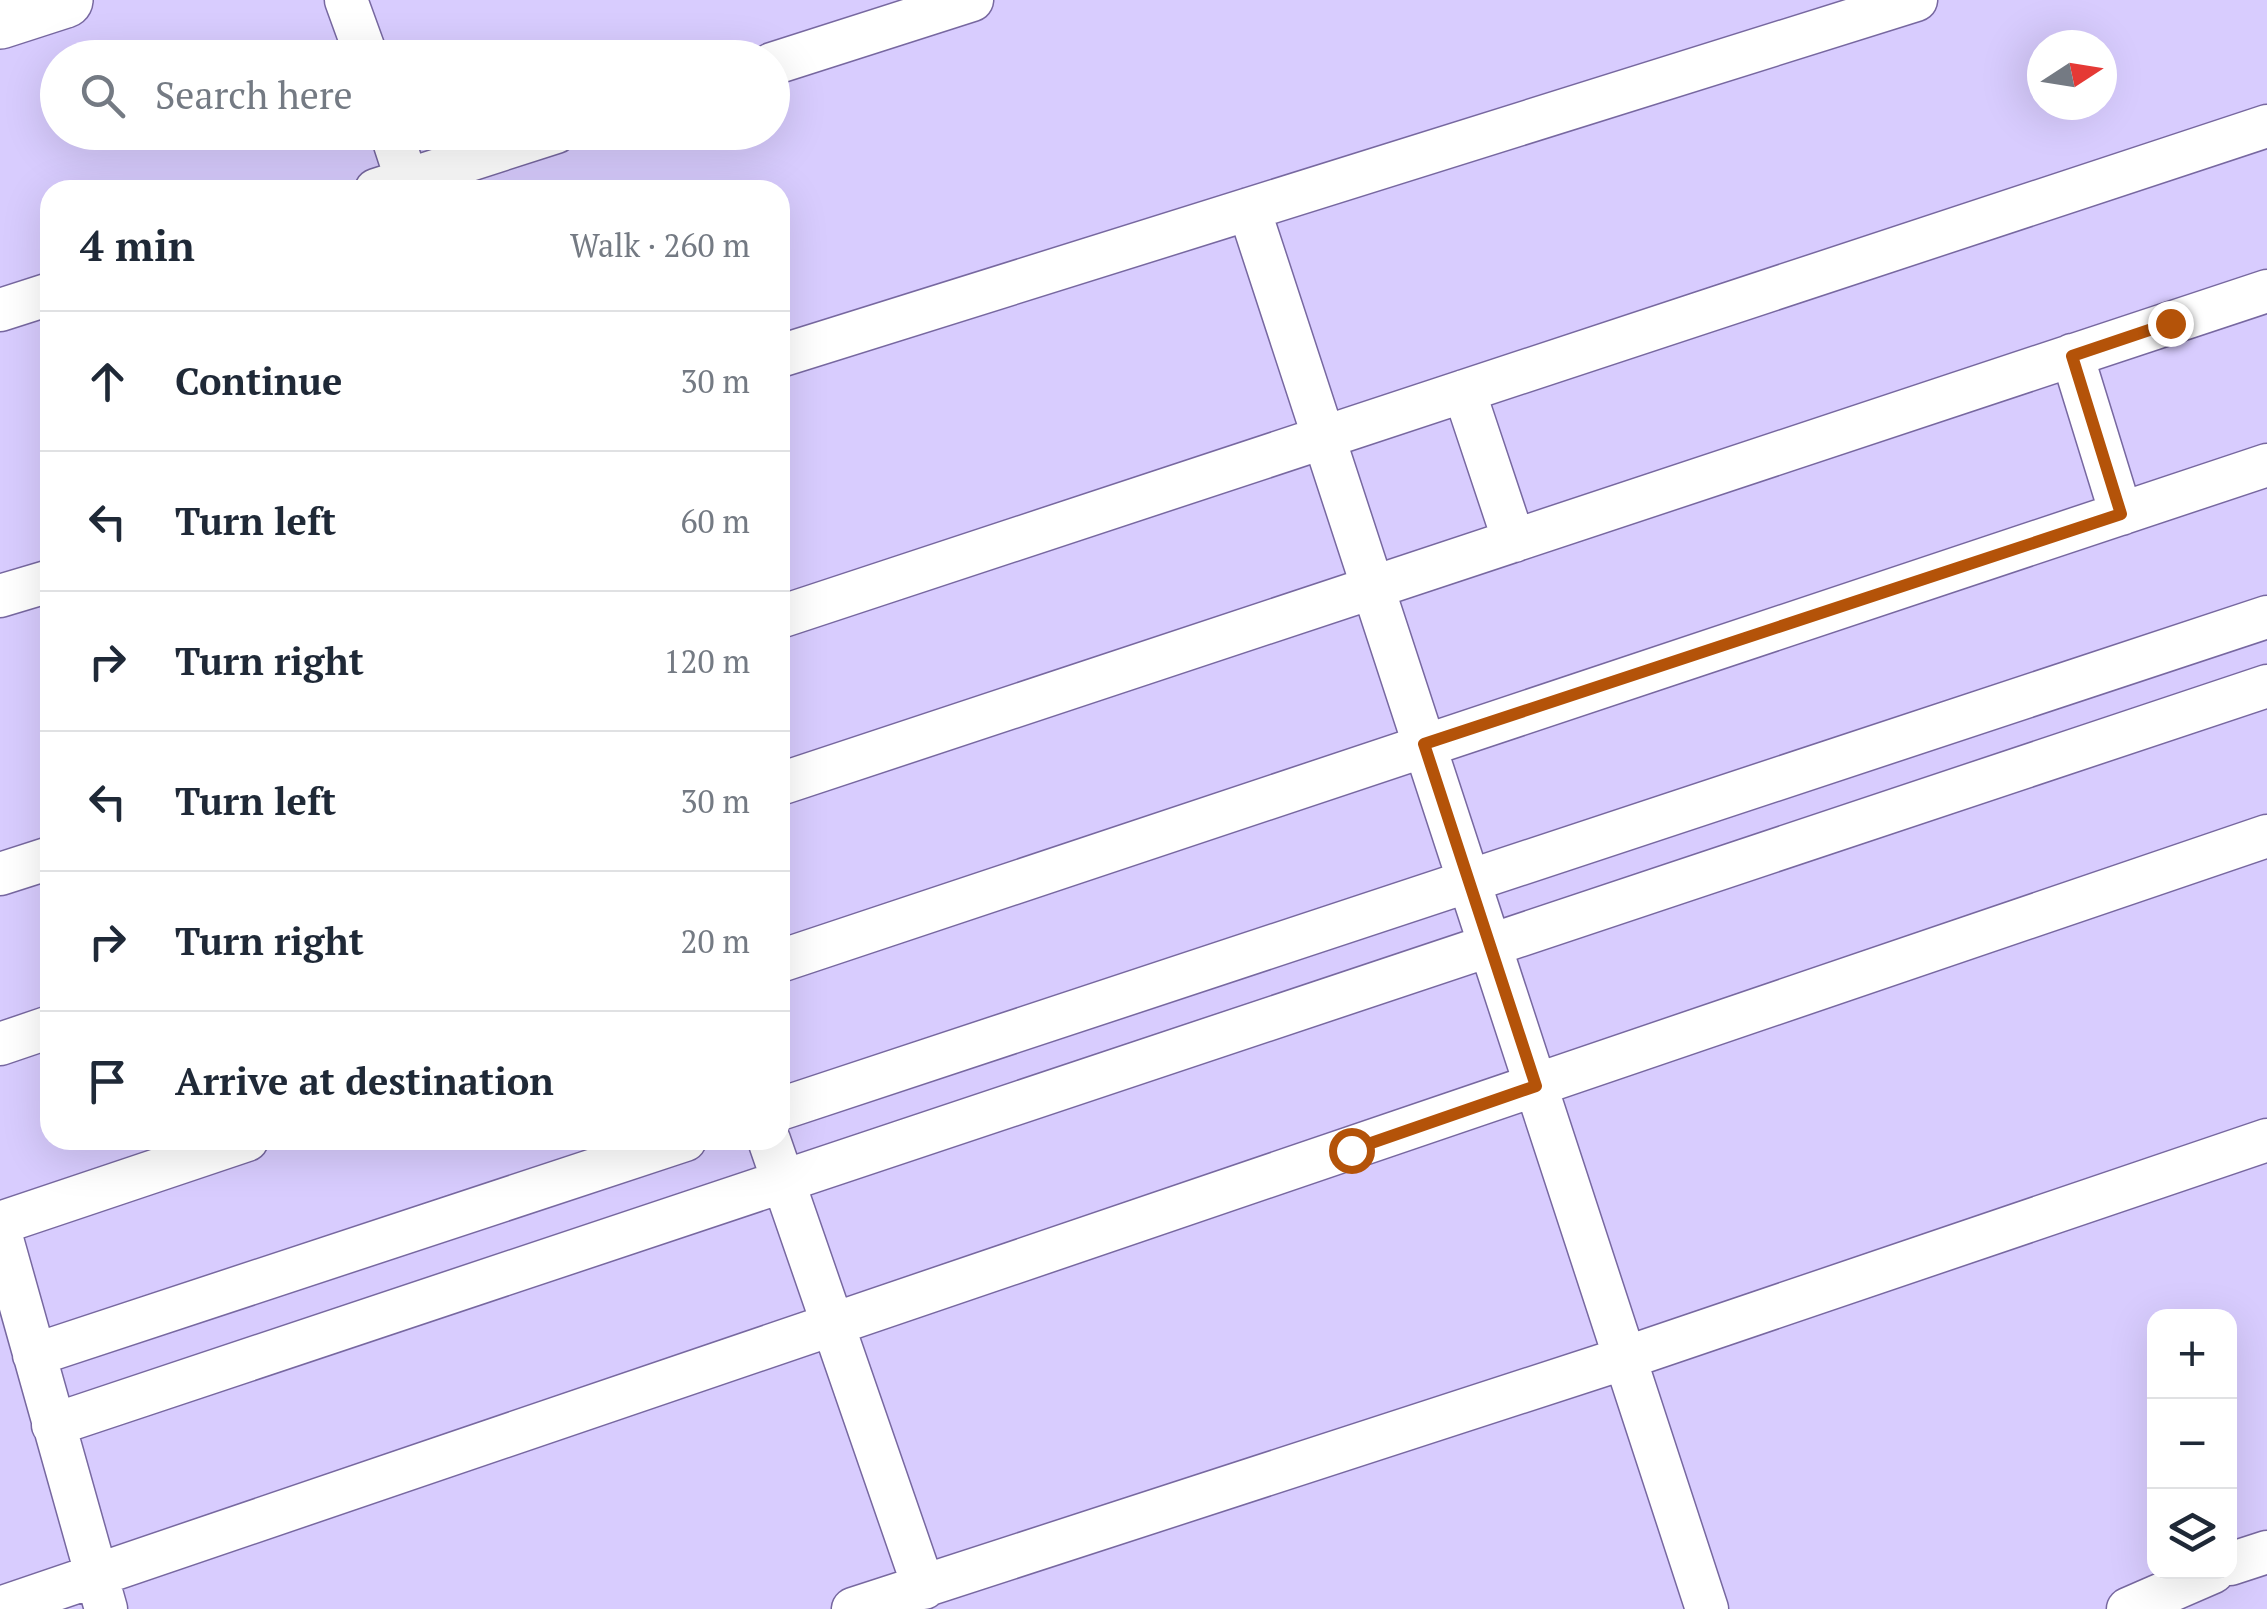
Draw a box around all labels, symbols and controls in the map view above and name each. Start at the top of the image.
north arrow [2027,30,2117,120]
search box [40,40,790,150]
icon: search [75,68,130,123]
text: Search here [155,70,353,120]
text: 4 min [80,217,195,273]
text: Walk · 260 m [570,224,750,266]
route end [2148,301,2194,347]
icon: ahead [80,354,135,409]
text: Continue [175,356,342,406]
text: 30 m [680,360,750,402]
icon: left [80,494,135,549]
text: Turn left [175,496,336,546]
text: 60 m [680,500,750,542]
icon: right [80,634,135,689]
text: Turn right [175,636,364,686]
text: 120 m [663,640,750,682]
icon: left [80,774,135,829]
text: Turn left [175,776,336,826]
text: 30 m [680,780,750,822]
icon: right [80,914,135,969]
text: Turn right [175,916,364,966]
text: 20 m [680,920,750,962]
icon: arrive [80,1054,135,1109]
text: Arrive at destination [175,1056,554,1106]
route start [1329,1128,1375,1174]
map controls [2147,1309,2237,1579]
button: + [2147,1309,2237,1399]
button: − [2147,1399,2237,1489]
button: layers [2147,1489,2237,1579]

